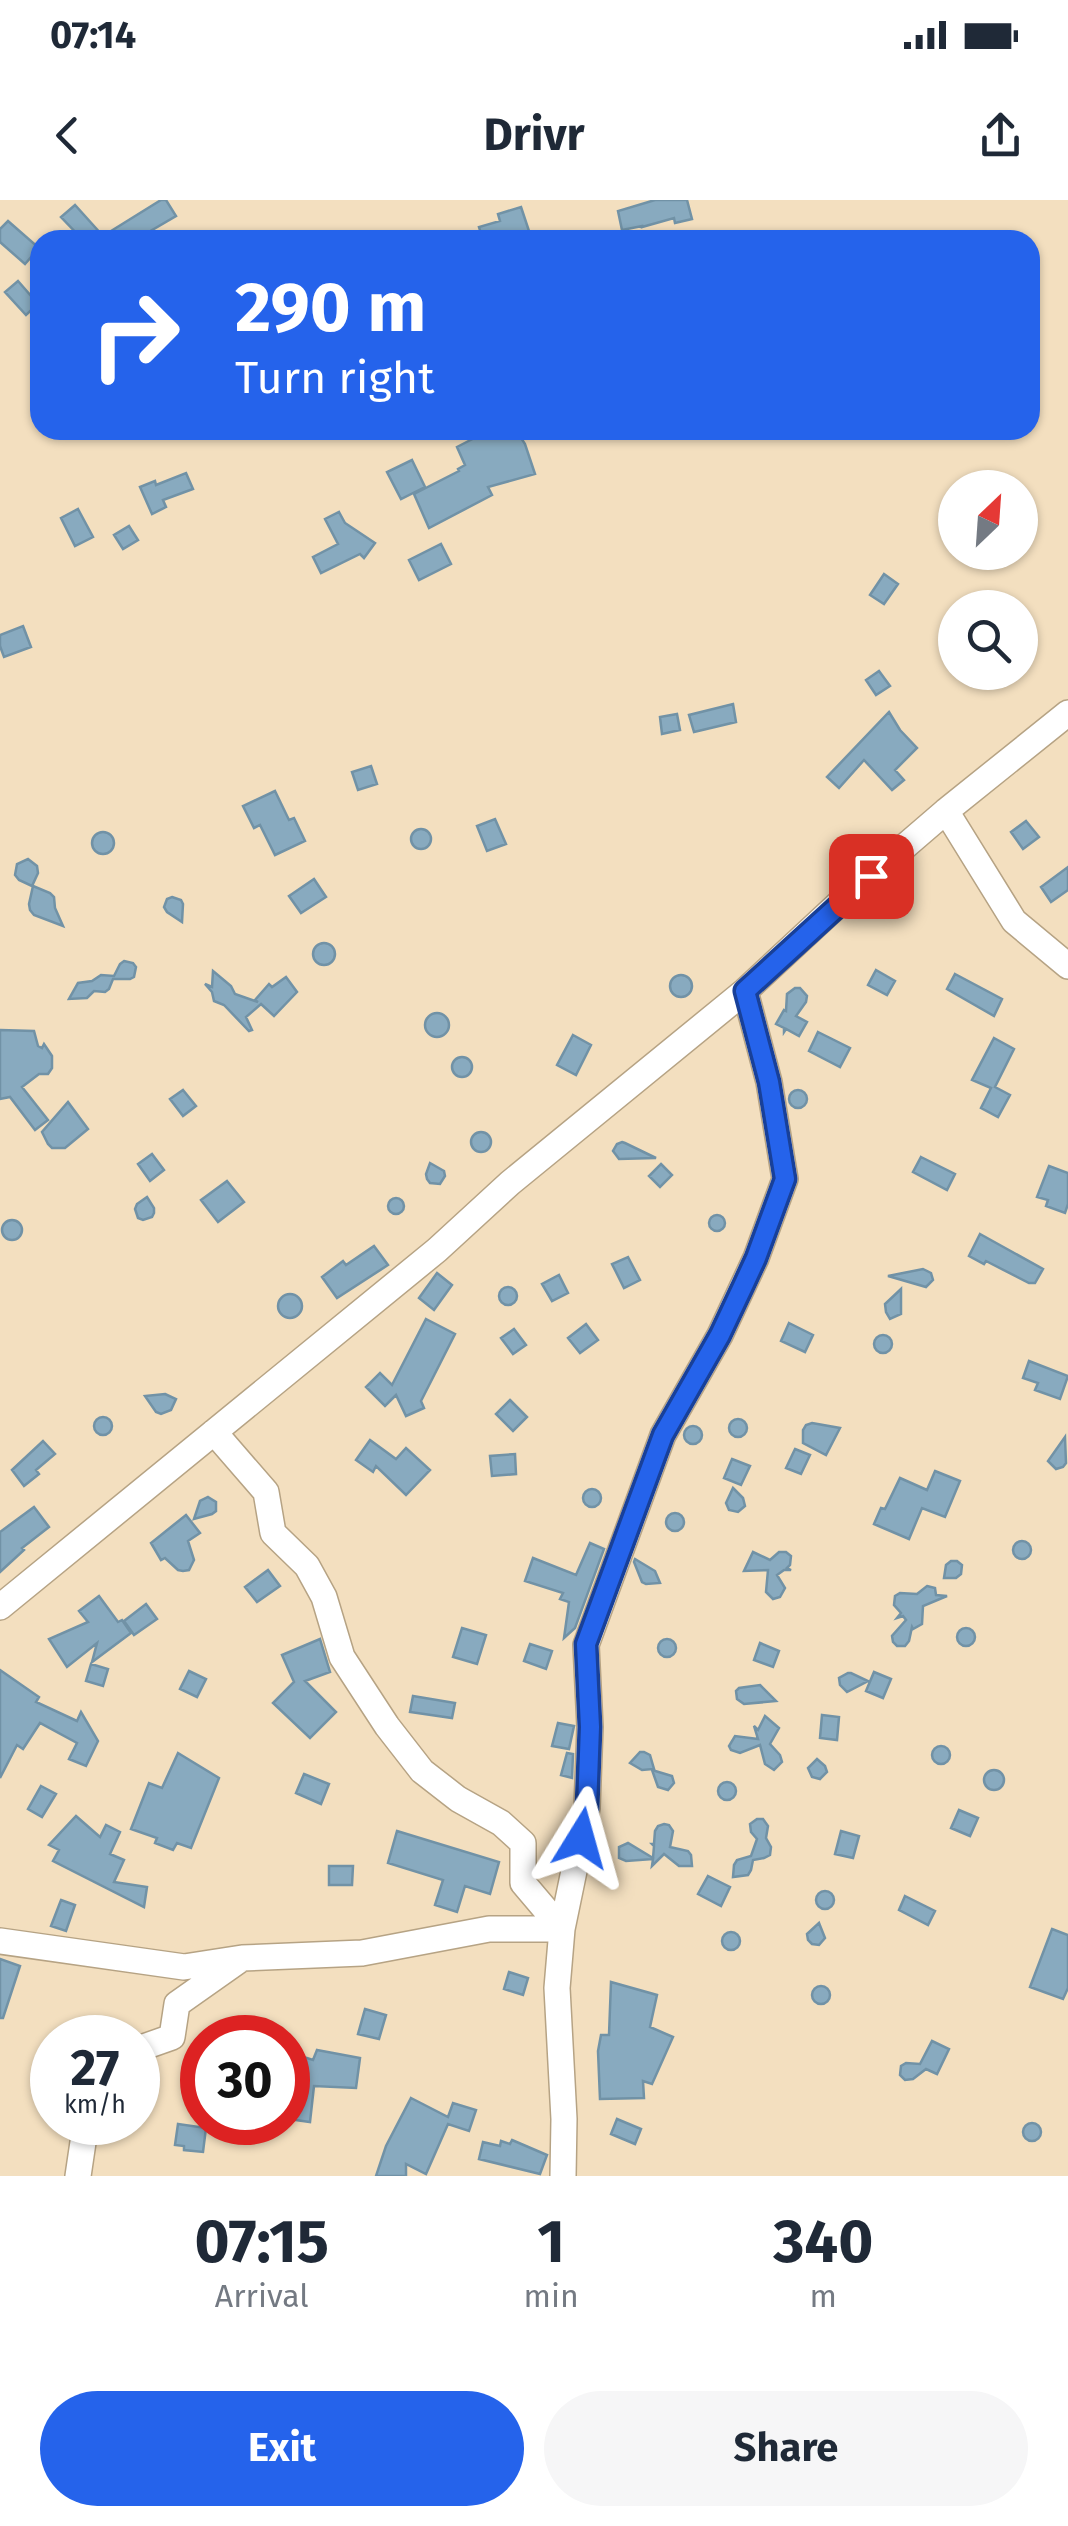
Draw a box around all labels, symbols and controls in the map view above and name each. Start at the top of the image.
text: 07:14 [50,12,136,58]
icon: back [40,108,95,163]
text: Drivr [483,108,585,162]
icon: share [973,108,1028,163]
text: 290 m [235,266,426,350]
icon: right [70,270,200,400]
text: Turn right [235,351,434,405]
north arrow [938,470,1038,570]
map controls [938,470,1038,690]
button: search [938,590,1038,690]
pin [829,834,914,919]
icon: arrive [844,849,899,904]
position arrow [529,1786,633,1890]
speed limit sign: 30 [180,2015,310,2145]
text: 27 [71,2038,119,2098]
text: km/h [64,2090,126,2120]
text: 07:15 [195,2206,329,2278]
text: 1 [537,2206,565,2278]
text: 340 [773,2206,873,2278]
text: Arrival [215,2277,309,2315]
text: min [524,2277,579,2315]
text: m [810,2277,837,2315]
button: Exit [40,2391,524,2506]
button: Share [544,2391,1028,2506]

